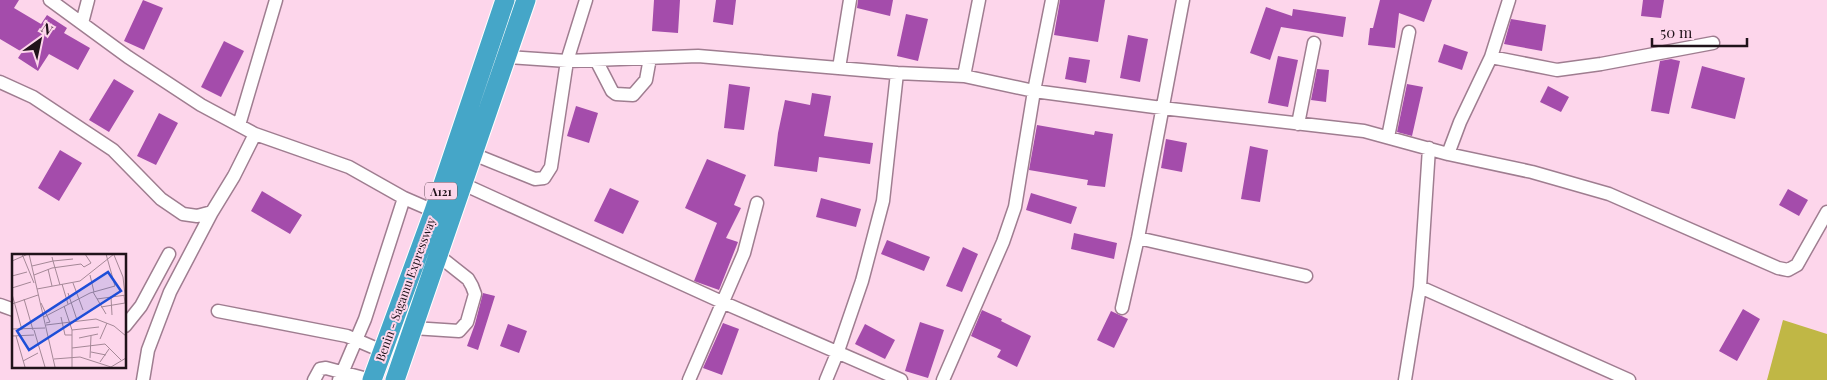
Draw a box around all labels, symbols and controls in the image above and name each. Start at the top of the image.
north arrow [15,15,65,65]
scale bar [1652,15,1747,47]
text: N [38,18,57,39]
text: 50 m [1660,22,1693,42]
road number: A121 [425,182,457,200]
street label: Benin - Sagamu Expressway [371,215,439,363]
inset map [12,254,126,368]

